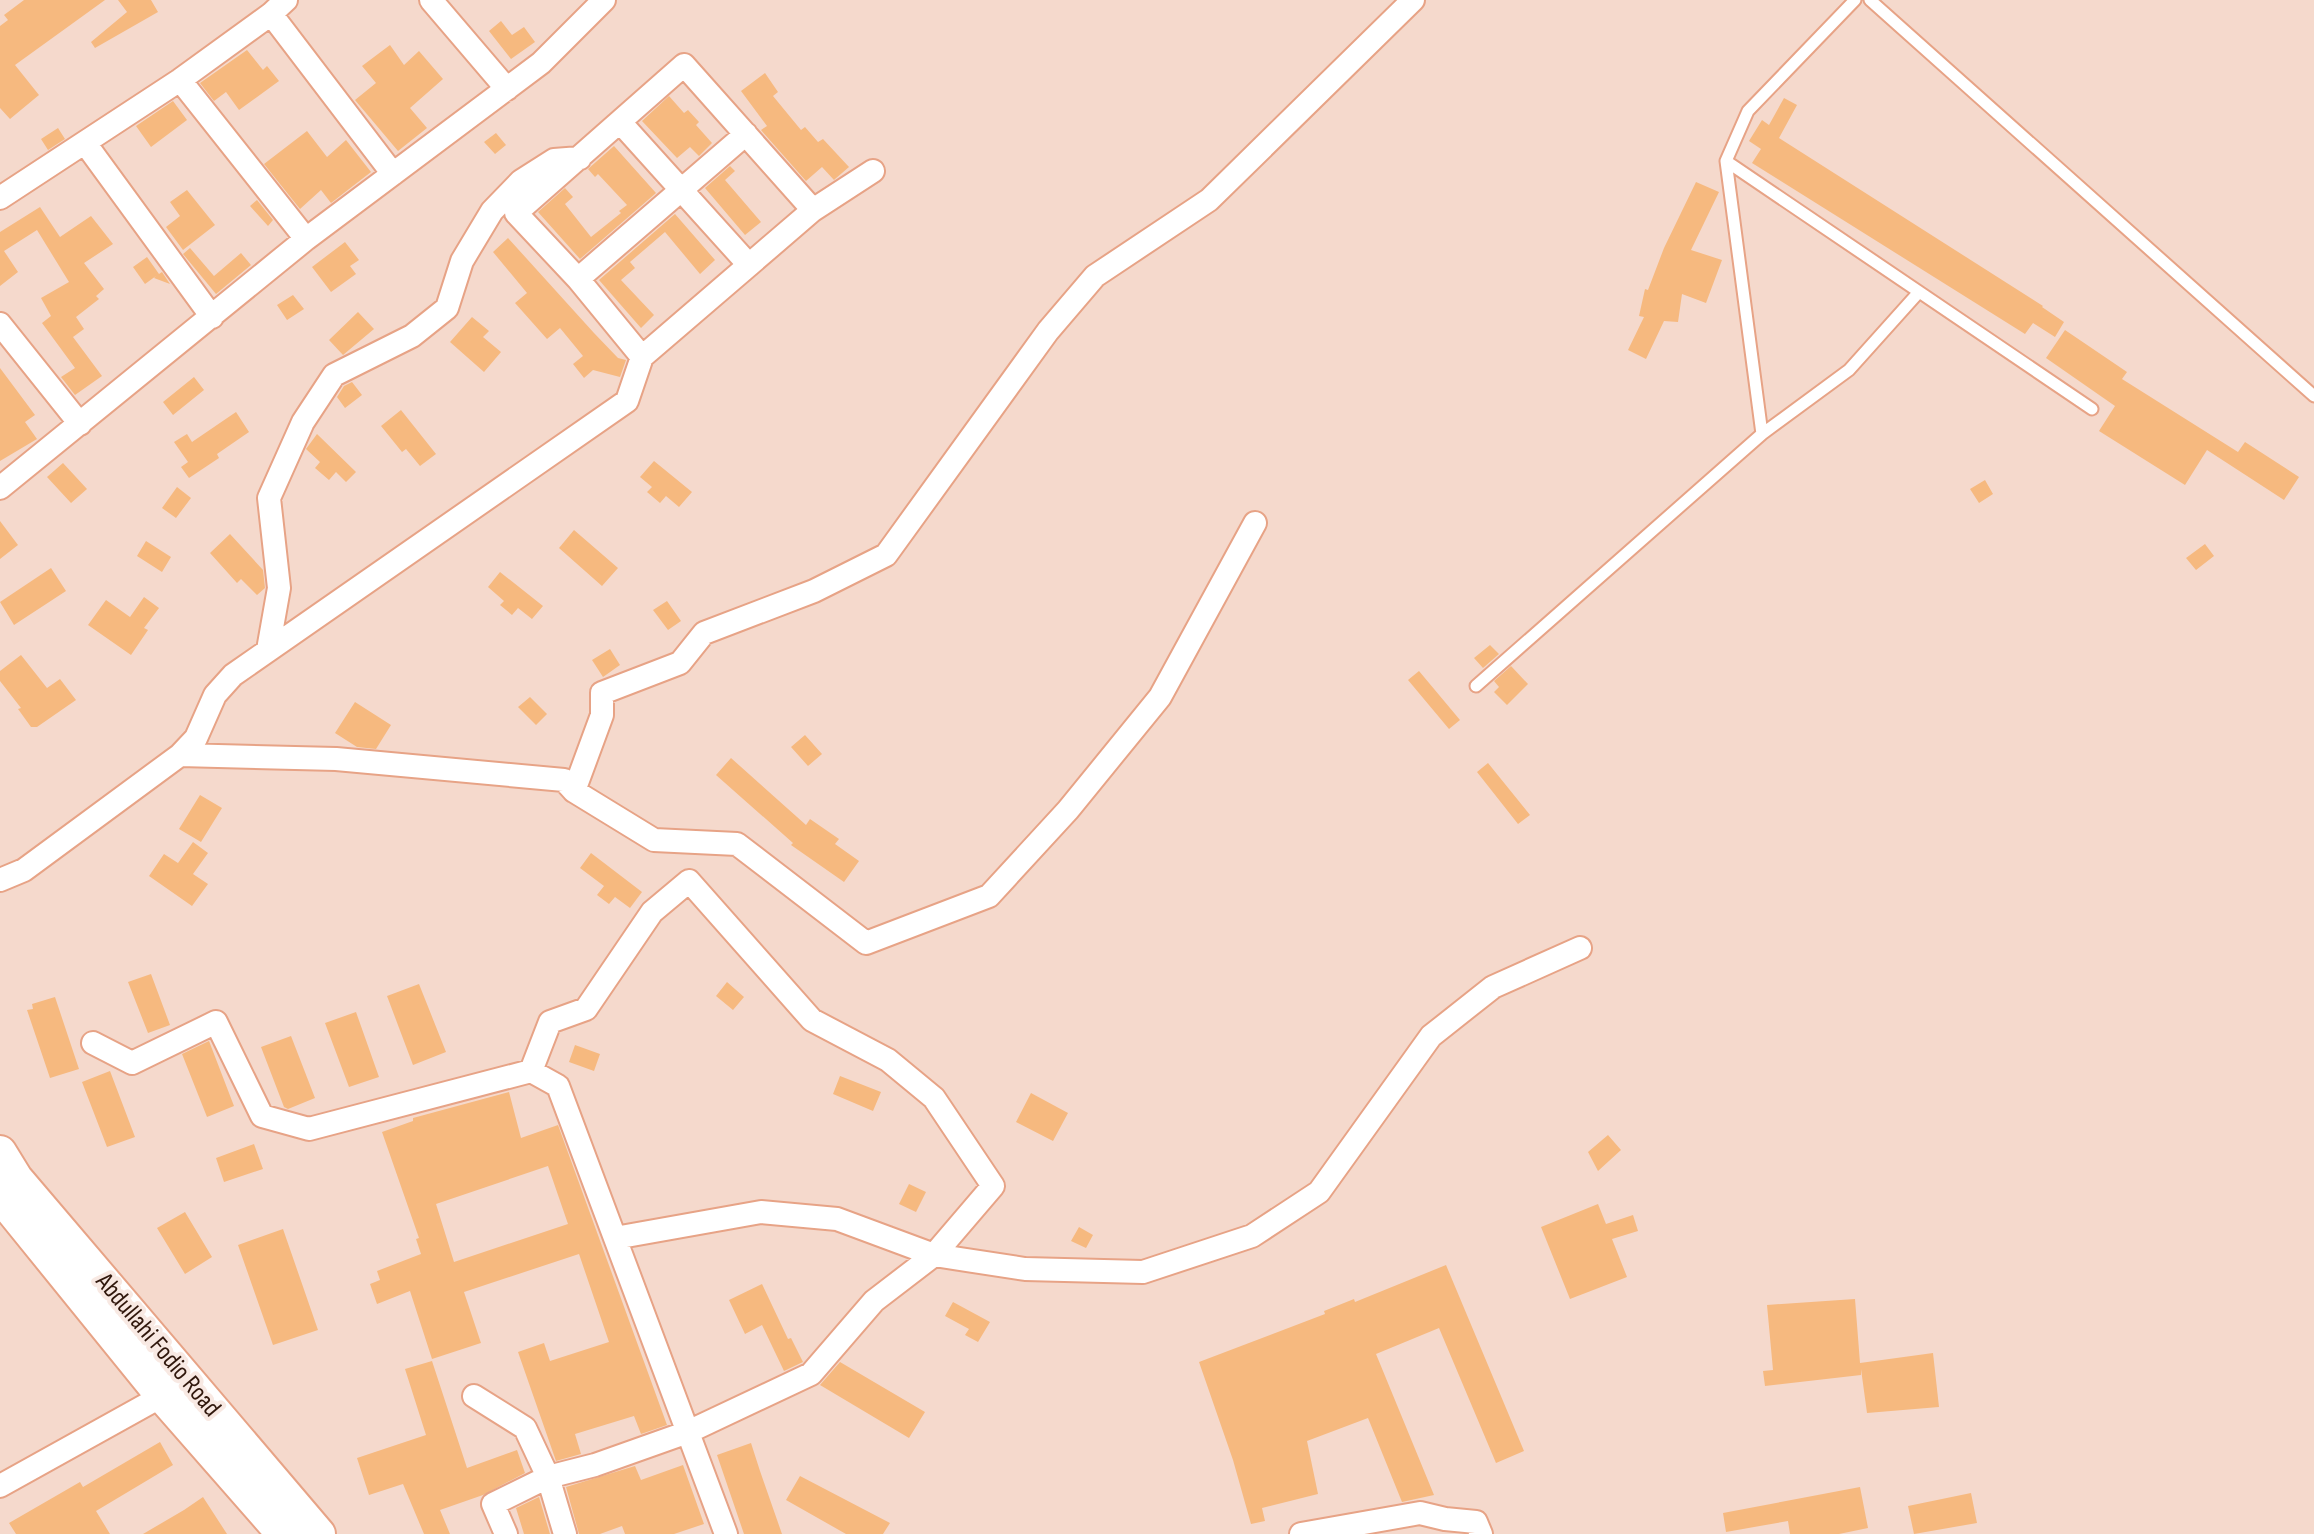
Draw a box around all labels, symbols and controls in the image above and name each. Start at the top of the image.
street label: Abdullahi Fodio Road [88,1266,227,1423]

